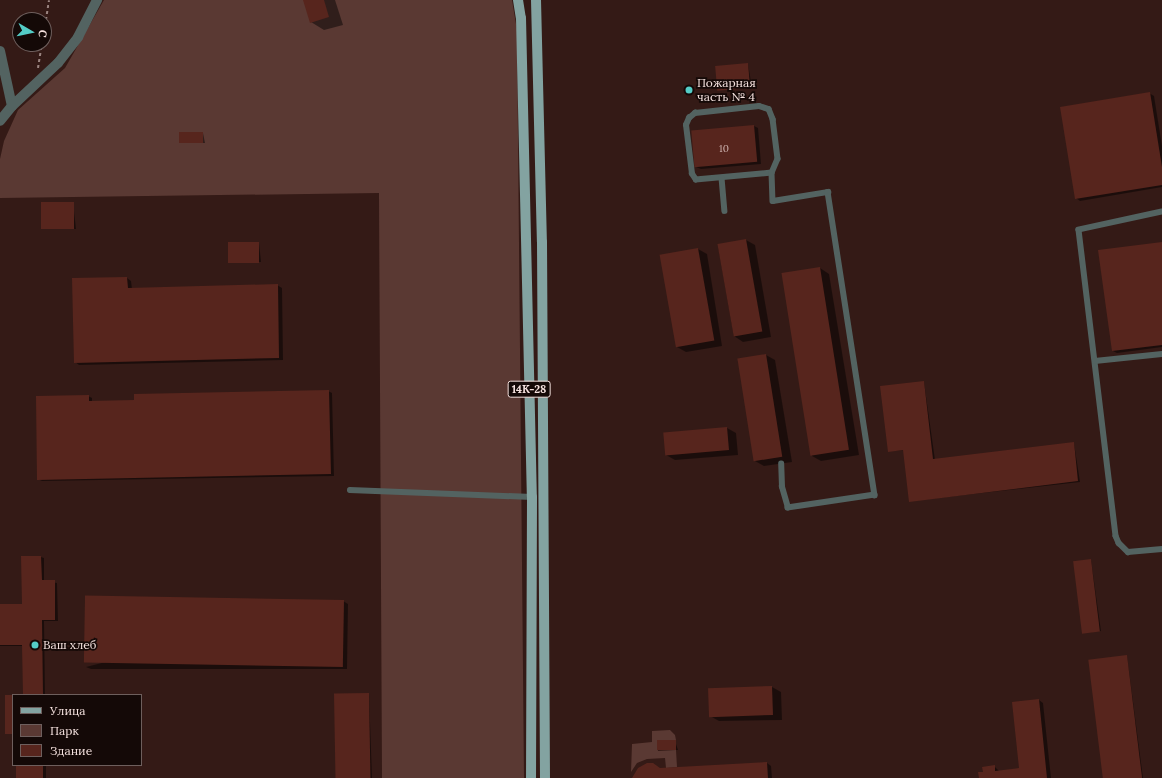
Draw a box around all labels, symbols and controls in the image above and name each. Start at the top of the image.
north arrow [12,12,52,52]
text: С [35,29,50,39]
place label: Пожарная часть № 4 [697,76,756,104]
marker: Пожарная часть № 4 [684,85,694,95]
house number: 10 [719,143,729,155]
road number: 14К-28 [507,380,551,398]
place label: Ваш хлеб [43,638,96,652]
marker: Ваш хлеб [30,640,40,650]
legend [12,694,142,766]
text: Улица [50,703,86,718]
text: Парк [50,723,79,738]
text: Здание [50,743,92,758]

